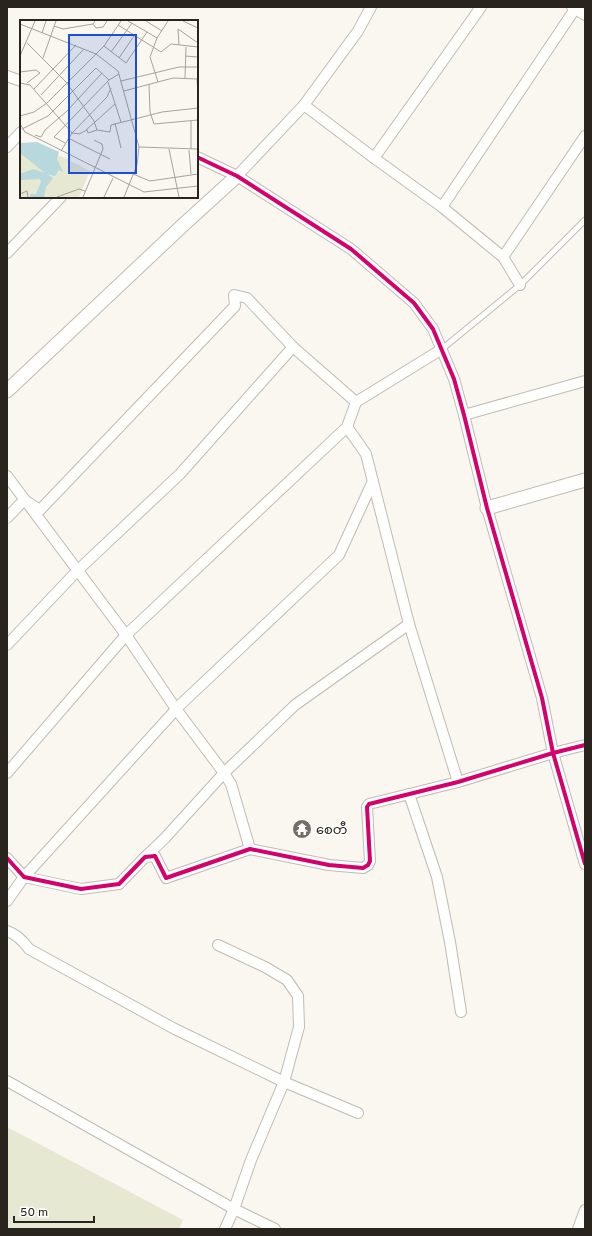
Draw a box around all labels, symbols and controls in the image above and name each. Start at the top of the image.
inset map [20,20,198,198]
temple icon: စေတီ [291,818,313,840]
place label: စေတီ [316,821,347,839]
scale bar [14,1198,94,1224]
text: 50 m [20,1205,48,1221]

